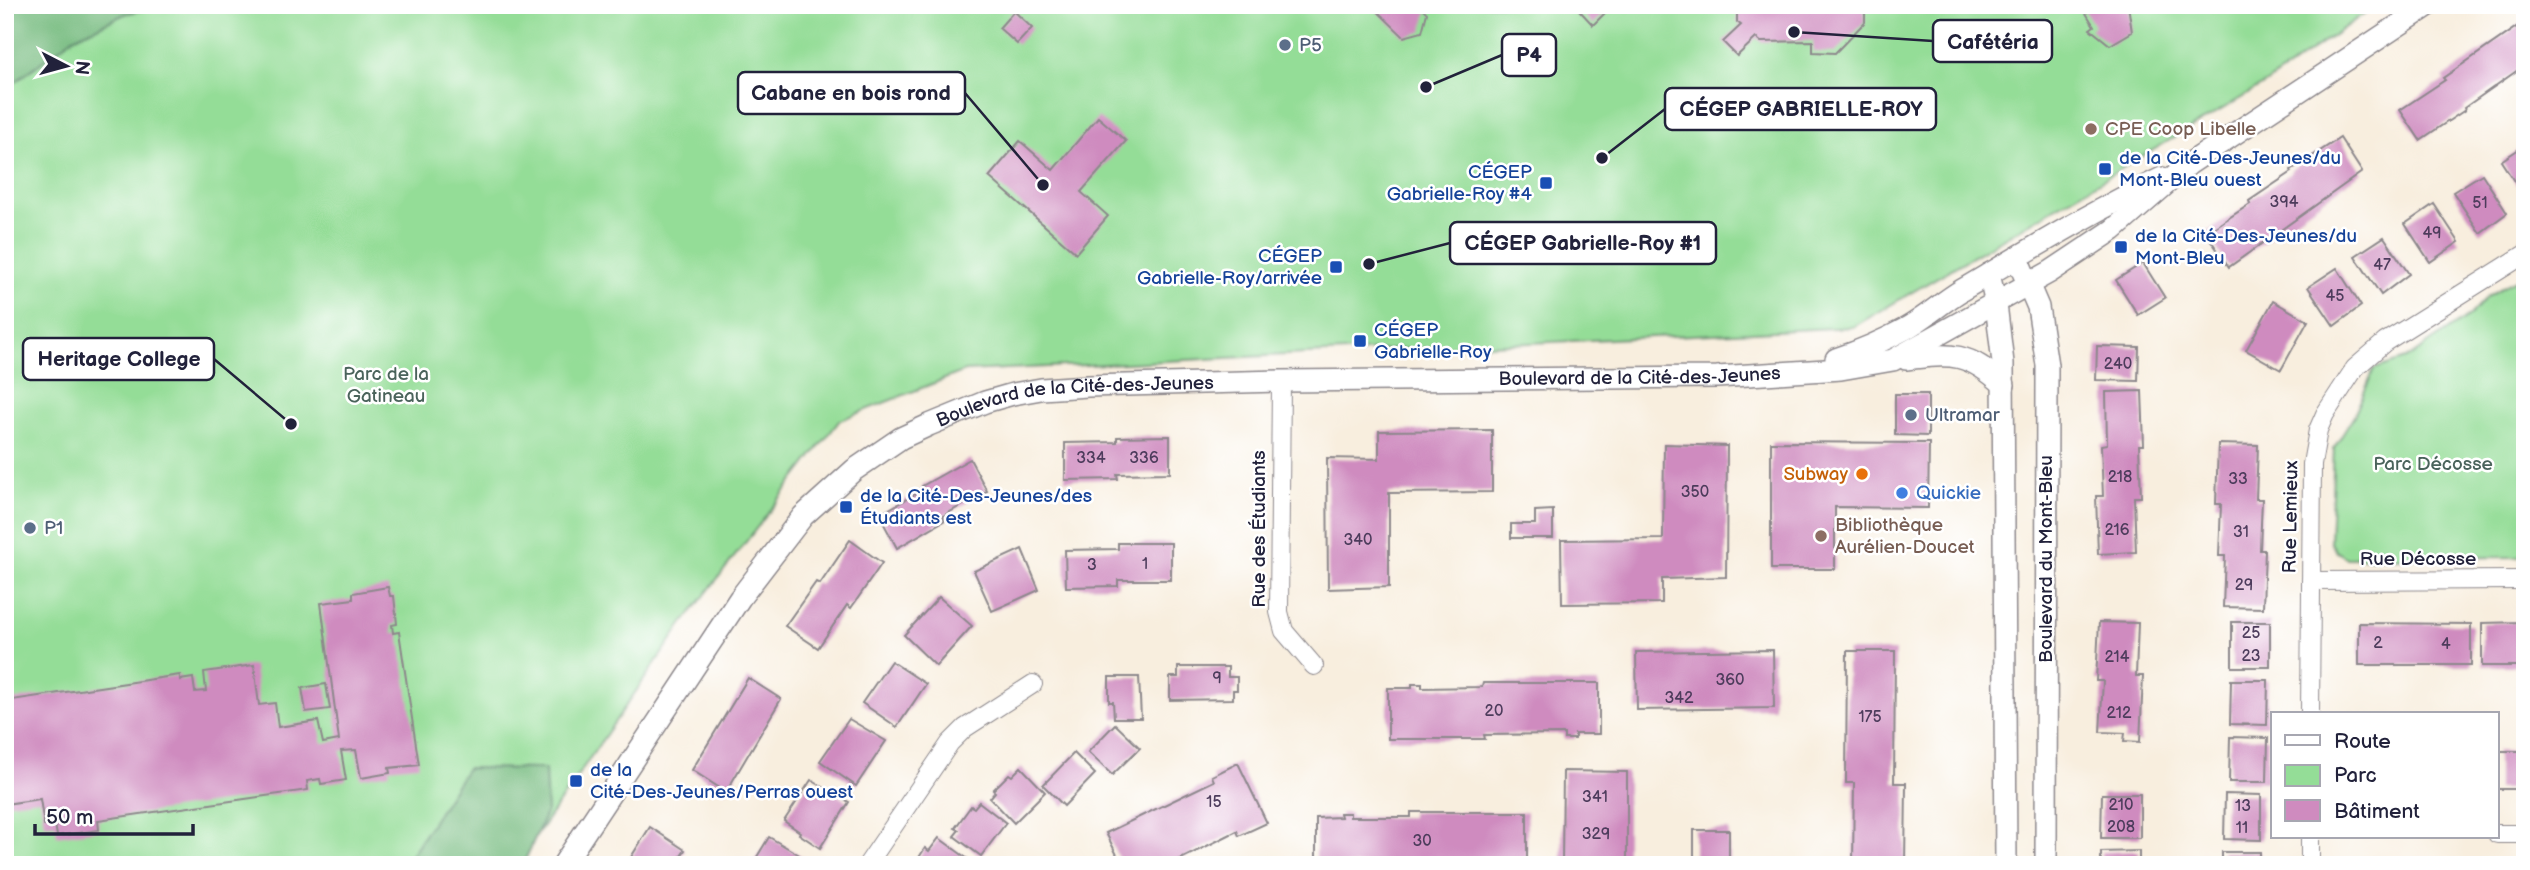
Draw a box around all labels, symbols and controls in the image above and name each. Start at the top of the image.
callout: Cafétéria [1933,20,2052,62]
text: Cafétéria [1947,30,2039,55]
north arrow [32,32,102,102]
place label: P5 [1299,34,1322,57]
callout: P4 [1502,34,1556,76]
marker: P5 [1277,37,1293,53]
text: P4 [1516,43,1542,68]
text: N [69,59,94,76]
callout: Cabane en bois rond [738,72,965,114]
text: Cabane en bois rond [751,81,951,106]
callout: CÉGEP GABRIELLE-ROY [1665,88,1936,130]
text: CÉGEP GABRIELLE-ROY [1679,96,1923,122]
place label: CPE Coop Libelle [2105,118,2256,141]
marker: CPE Coop Libelle [2083,121,2099,137]
place label: de la Cité-Des-Jeunes/du Mont-Bleu ouest [2119,147,2341,192]
place label: CÉGEP Gabrielle-Roy #4 [1387,160,1532,206]
marker: de la Cité-Des-Jeunes/du Mont-Bleu ouest [2097,161,2113,177]
marker: CÉGEP Gabrielle-Roy #4 [1538,175,1554,191]
house number: 394 [2270,193,2299,212]
house number: 51 [2472,194,2488,213]
callout: CÉGEP Gabrielle-Roy #1 [1450,222,1716,264]
house number: 49 [2422,224,2442,243]
place label: de la Cité-Des-Jeunes/du Mont-Bleu [2135,225,2357,270]
text: CÉGEP Gabrielle-Roy #1 [1465,230,1701,256]
marker: de la Cité-Des-Jeunes/du Mont-Bleu [2113,239,2129,255]
place label: CÉGEP Gabrielle-Roy/arrivée [1137,244,1322,290]
house number: 47 [2373,256,2391,275]
marker: CÉGEP Gabrielle-Roy/arrivée [1328,259,1344,275]
house number: 45 [2326,287,2344,306]
place label: CÉGEP Gabrielle-Roy [1374,318,1492,364]
marker: CÉGEP Gabrielle-Roy [1352,333,1368,349]
callout: Heritage College [23,338,214,380]
text: Heritage College [37,347,201,372]
house number: 240 [2104,355,2132,374]
street label: Boulevard de la Cité-des-Jeunes [1498,361,1781,391]
park label: Parc de la Gatineau [343,363,429,408]
street label: Boulevard de la Cité-des-Jeunes [933,371,1214,432]
place label: Ultramar [1925,404,2001,427]
marker: Ultramar [1903,407,1919,423]
house number: 334 [1076,449,1106,468]
house number: 336 [1129,449,1159,468]
street label: Rue des Étudiants [1247,450,1271,608]
park label: Parc Décosse [2373,453,2493,476]
street label: Boulevard du Mont-Bleu [2035,455,2058,663]
street label: Rue Lemieux [2279,460,2303,574]
place label: Subway [1783,463,1848,486]
marker: Subway [1854,466,1870,482]
house number: 218 [2108,468,2132,487]
house number: 33 [2228,470,2248,489]
place label: Quickie [1916,482,1981,505]
house number: 350 [1681,483,1709,502]
place label: de la Cité-Des-Jeunes/des Étudiants est [860,485,1092,530]
marker: Quickie [1894,485,1910,501]
marker: de la Cité-Des-Jeunes/des Étudiants est [838,499,854,515]
place label: Bibliothèque Aurélien-Doucet [1835,514,1975,559]
place label: P1 [44,517,63,540]
marker: P1 [22,520,38,536]
house number: 216 [2104,521,2130,540]
house number: 31 [2233,523,2249,542]
marker: Bibliothèque Aurélien-Doucet [1813,528,1829,544]
house number: 340 [1343,531,1373,550]
street label: Rue Décosse [2360,548,2476,571]
house number: 1 [1142,555,1148,574]
house number: 3 [1087,556,1097,575]
house number: 29 [2235,576,2253,595]
house number: 25 [2242,624,2260,643]
house number: 2 [2373,634,2383,653]
house number: 4 [2441,635,2451,654]
house number: 23 [2242,647,2261,666]
house number: 214 [2104,648,2130,667]
house number: 9 [1212,669,1222,688]
house number: 360 [1715,671,1745,690]
house number: 342 [1664,689,1694,708]
house number: 20 [1485,702,1503,721]
house number: 212 [2107,704,2132,723]
house number: 175 [1858,708,1882,727]
legend [2271,712,2498,838]
text: Route [2334,729,2391,754]
place label: de la Cité-Des-Jeunes/Perras ouest [590,759,853,804]
text: Parc [2334,763,2377,788]
marker: de la Cité-Des-Jeunes/Perras ouest [568,773,584,789]
house number: 341 [1582,788,1608,807]
scale bar [35,793,192,837]
house number: 15 [1206,793,1222,812]
house number: 210 [2109,796,2133,815]
house number: 13 [2235,797,2251,816]
text: Bâtiment [2334,799,2420,824]
text: 50 m [46,805,93,830]
house number: 208 [2107,818,2135,837]
house number: 11 [2236,819,2248,838]
house number: 329 [1582,825,1610,844]
house number: 30 [1412,832,1432,851]

